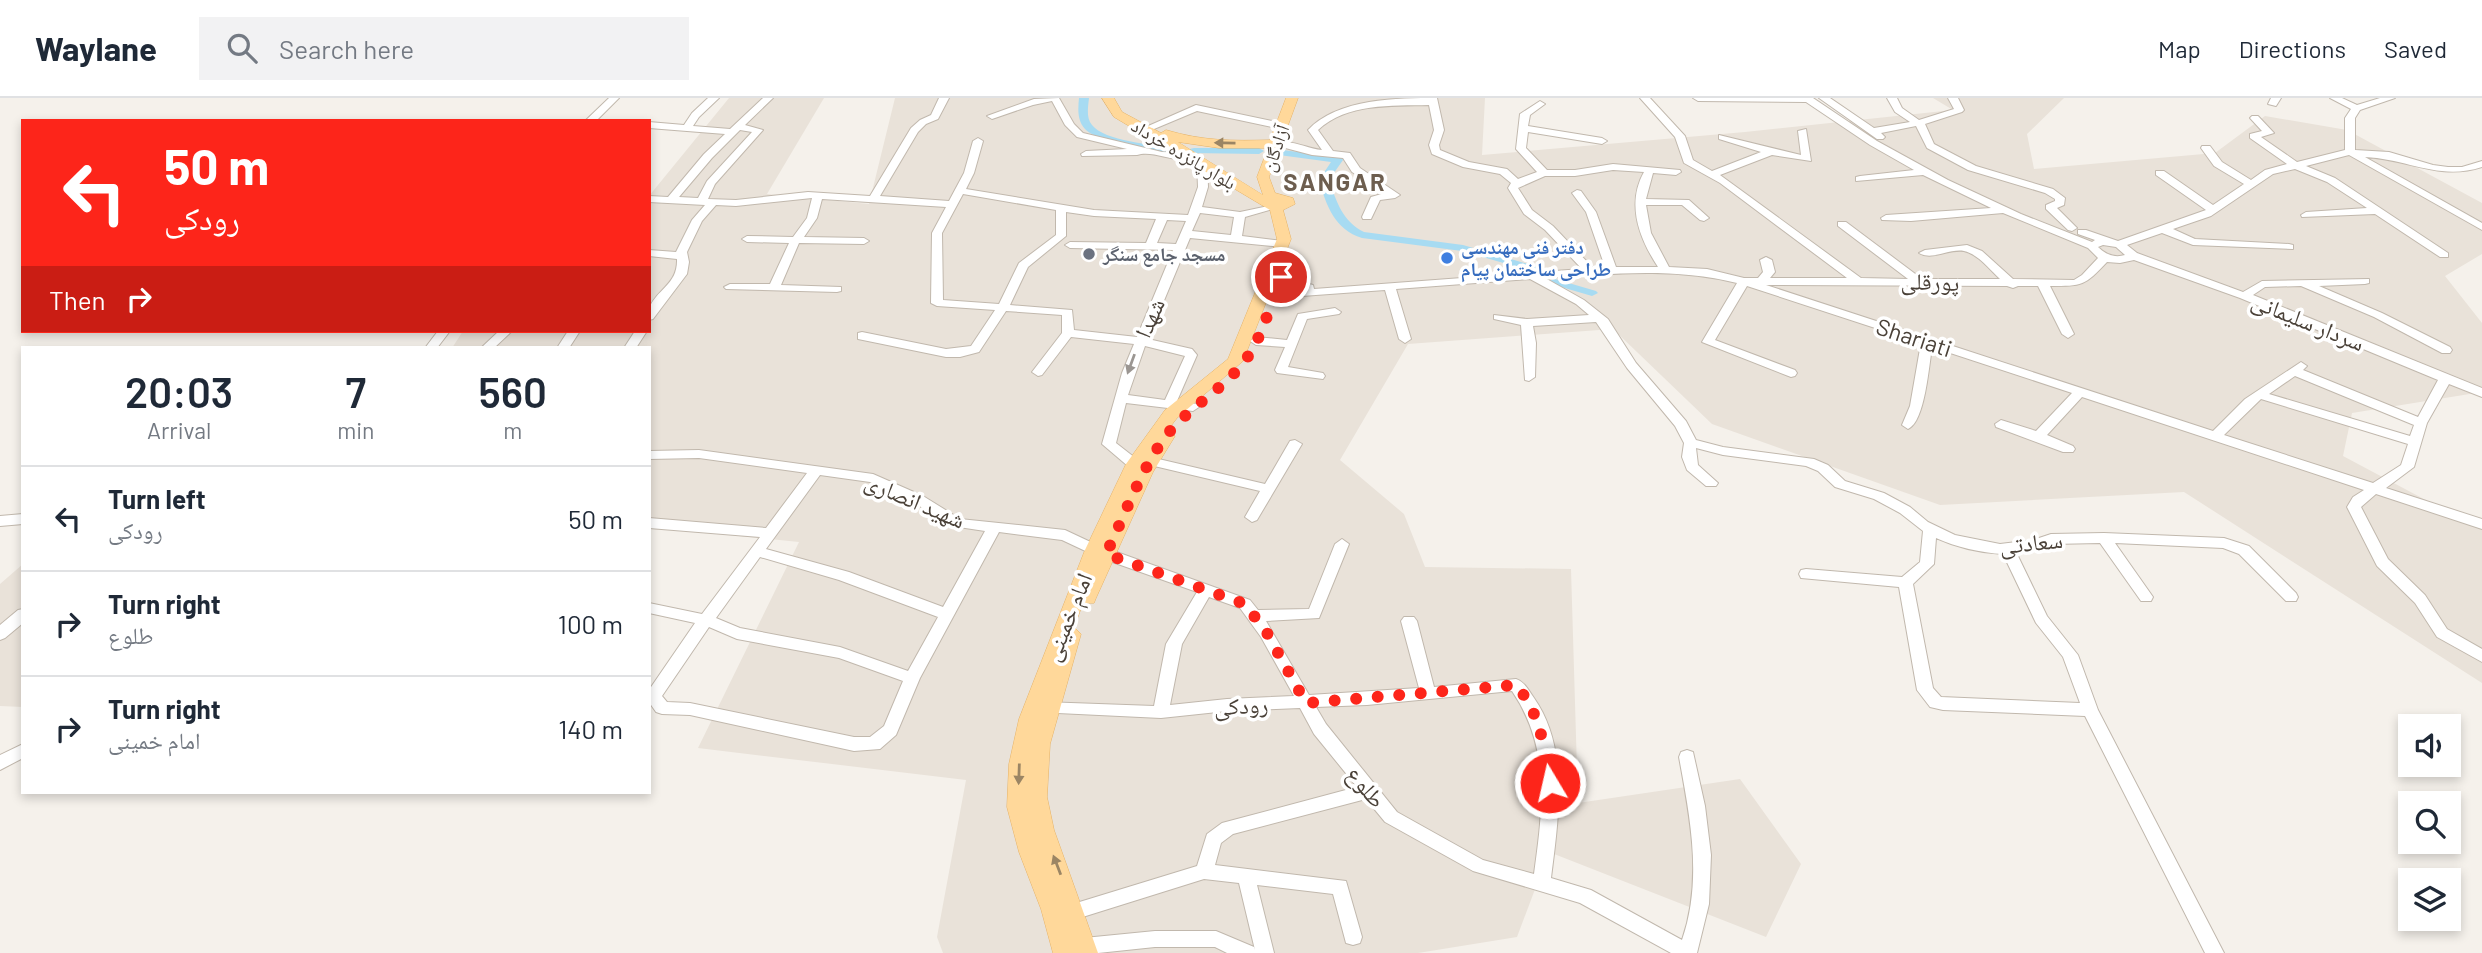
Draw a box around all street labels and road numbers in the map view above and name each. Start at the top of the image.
street label: بلوار پانزده خرداد [1127,113,1241,195]
street label: آزادگان [1256,120,1295,175]
street label: پورقلی [1900,266,1960,297]
street label: سردار سلیمانی [2247,286,2369,357]
street label: شهدا [1128,293,1170,342]
street label: Shariati [1873,312,1956,362]
street label: شهید انصاری [861,466,970,535]
street label: سعادتی [1998,525,2064,560]
street label: امام خمینی [1037,568,1100,666]
street label: رودکی [1213,690,1269,721]
street label: طلوع [1340,760,1392,814]

